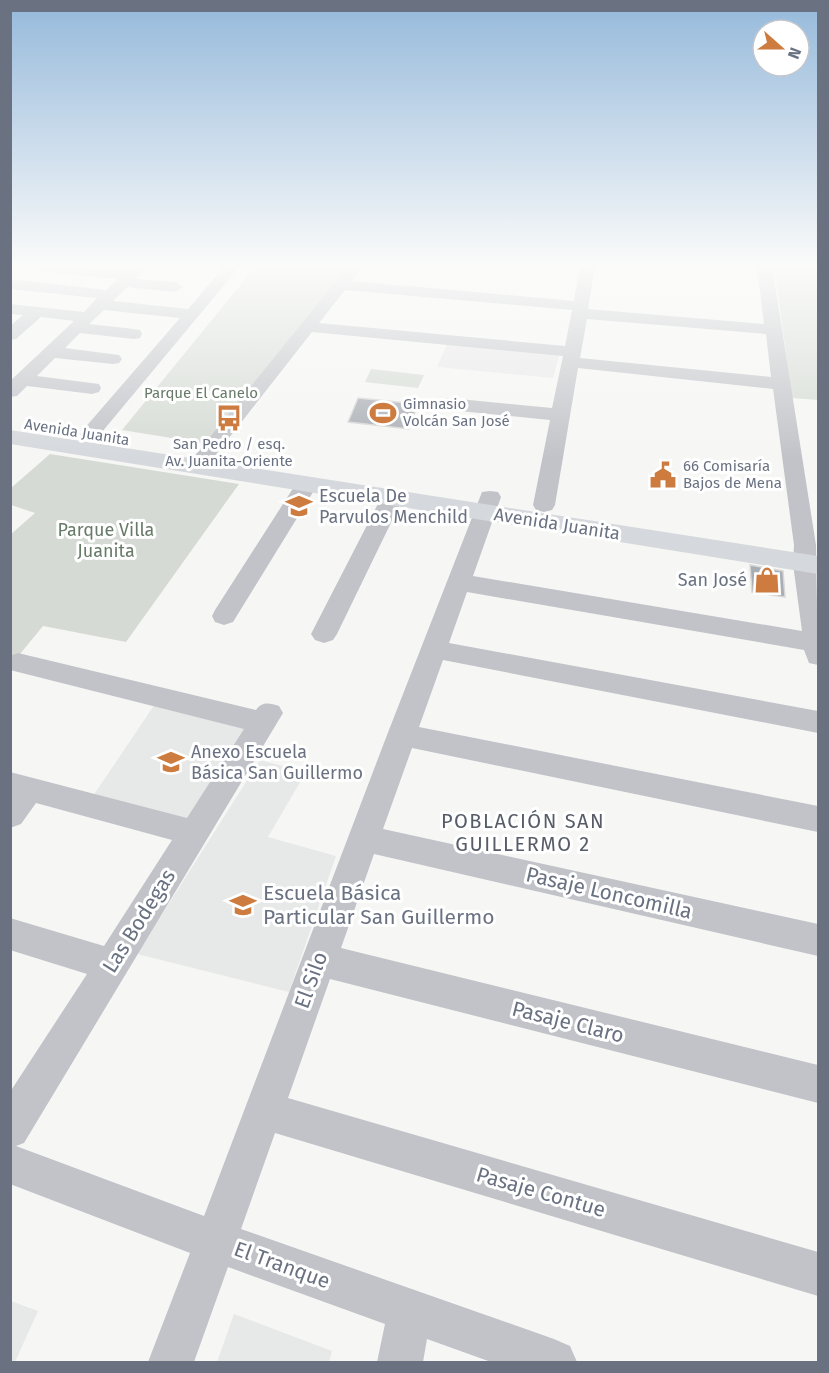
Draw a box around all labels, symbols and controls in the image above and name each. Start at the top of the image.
north arrow [751,18,811,78]
text: N [784,45,805,62]
park label: Parque El Canelo [144,384,258,402]
place label: Gimnasio Volcán San José [403,395,510,430]
sports icon: Gimnasio Volcán San José [368,398,398,428]
bus stop icon: San Pedro / esq. Av. Juanita-Oriente [214,403,244,433]
street label: Avenida Juanita [23,415,131,449]
place label: San Pedro / esq. Av. Juanita-Oriente [165,435,293,470]
place label: 66 Comisaría Bajos de Mena [683,457,782,492]
public building icon: 66 Comisaría Bajos de Mena [648,460,678,490]
place label: Escuela De Parvulos Menchild [319,485,468,528]
school or university icon: Escuela De Parvulos Menchild [284,491,314,521]
street label: Avenida Juanita [492,503,622,545]
park label: Parque Villa Juanita [58,519,154,562]
shop icon: San José [752,565,782,595]
place label: San José [678,569,747,591]
place label: Anexo Escuela Básica San Guillermo [191,741,363,784]
school or university icon: Anexo Escuela Básica San Guillermo [156,747,186,777]
district label: POBLACIÓN SAN GUILLERMO 2 [441,809,605,856]
street label: Pasaje Loncomilla [523,861,695,925]
street label: Las Bodegas [97,864,181,978]
place label: Escuela Básica Particular San Guillermo [263,880,494,930]
school or university icon: Escuela Básica Particular San Guillermo [228,890,258,920]
street label: El Silo [289,948,333,1012]
street label: Pasaje Claro [509,996,627,1048]
street label: Pasaje Contue [473,1161,609,1223]
street label: El Tranque [230,1236,334,1294]

